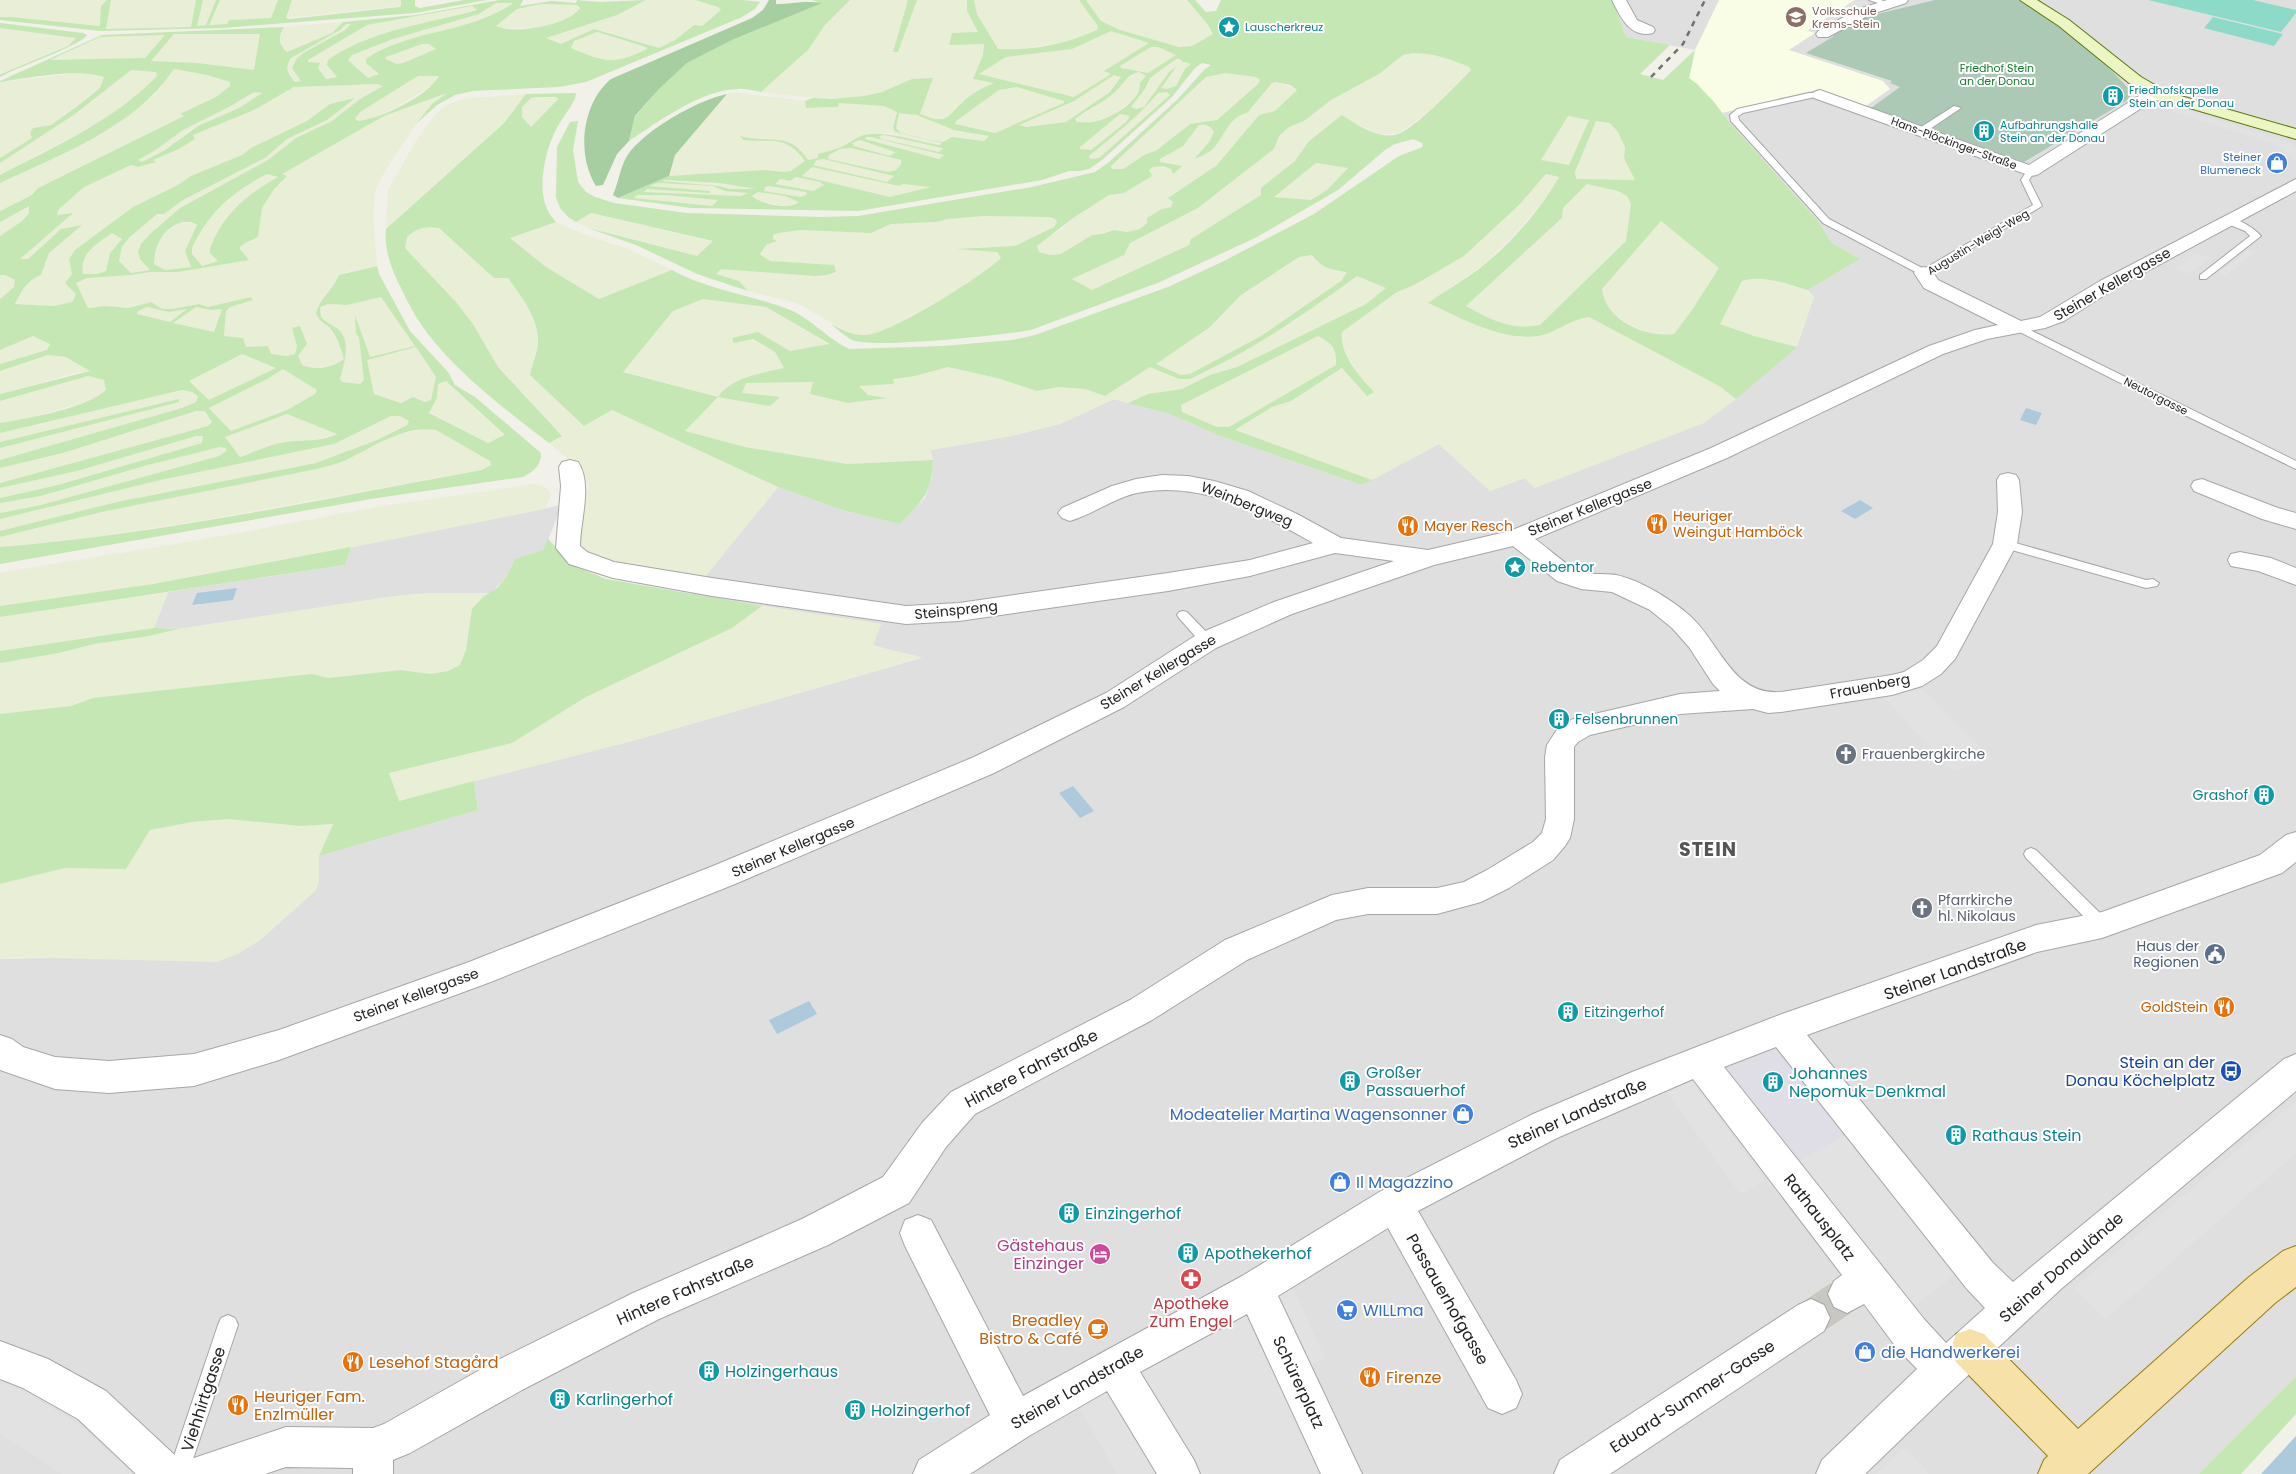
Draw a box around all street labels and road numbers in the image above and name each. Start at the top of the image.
street label: Hans-Plöckinger-Straße [1889,113,2019,173]
street label: Augustin-Weigl-Weg [1924,205,2032,279]
street label: Steiner Kellergasse [2050,242,2174,326]
street label: Neutorgasse [2121,373,2191,419]
street label: Steiner Kellergasse [1525,473,1655,541]
street label: Weinbergweg [1198,477,1296,531]
street label: Steinspreng [913,596,999,624]
street label: Steiner Kellergasse [1096,629,1220,715]
street label: Frauenberg [1828,668,1912,704]
street label: Steiner Kellergasse [728,812,858,882]
street label: Steiner Landstraße [1881,933,2030,1006]
street label: Steiner Kellergasse [351,963,482,1027]
street label: Hintere Fahrstraße [960,1024,1102,1113]
street label: Steiner Landstraße [1504,1072,1650,1154]
street label: Rathausplatz [1778,1169,1861,1266]
street label: Steiner Donaulände [1994,1207,2129,1328]
street label: Passauerhofgasse [1401,1230,1494,1369]
street label: Hintere Fahrstraße [613,1250,758,1331]
street label: Schürerplatz [1267,1332,1330,1432]
street label: Eduard-Summer-Gasse [1605,1334,1779,1459]
street label: Steiner Landstraße [1007,1340,1148,1435]
street label: Viehhirtgasse [176,1344,231,1455]

